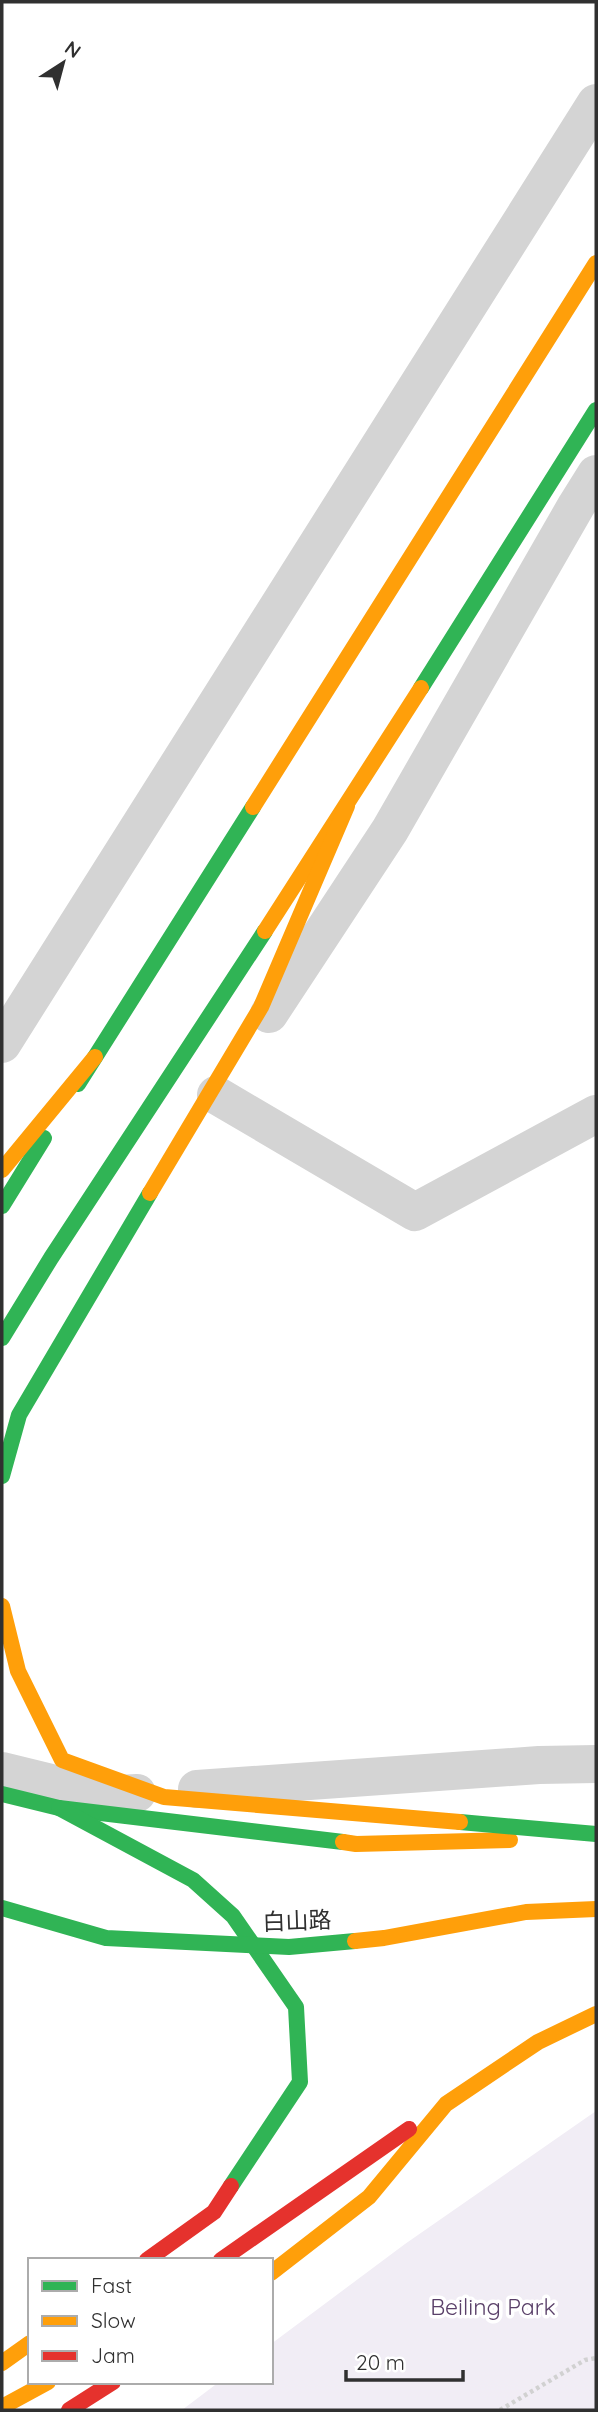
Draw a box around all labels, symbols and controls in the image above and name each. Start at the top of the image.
north arrow [28,28,98,98]
text: N [60,35,86,63]
street label: 白山路 [262,1905,332,1936]
legend [28,2258,273,2384]
text: Fast [91,2272,132,2298]
park label: Beiling Park [430,2292,556,2321]
text: Slow [91,2307,136,2333]
scale bar [346,2338,463,2382]
text: Jam [91,2342,135,2368]
text: 20 m [356,2349,405,2375]

